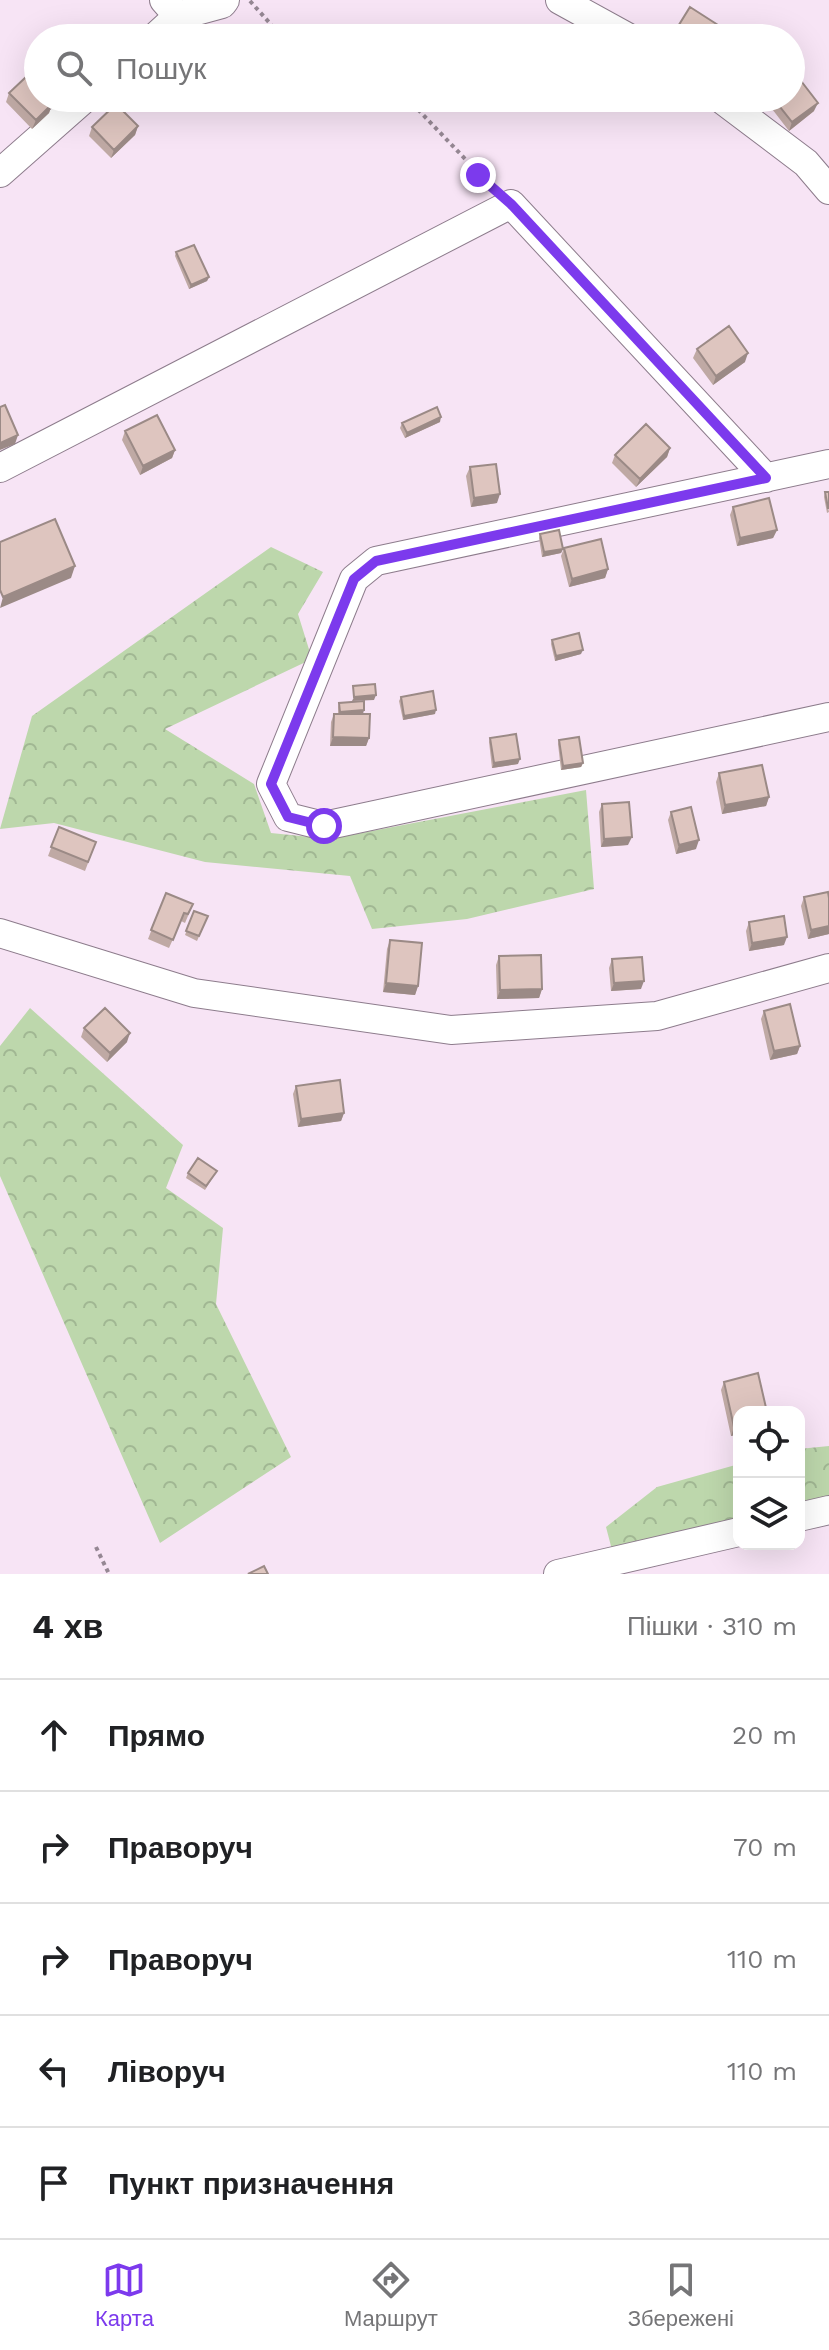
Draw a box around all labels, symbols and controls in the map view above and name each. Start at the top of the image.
search box [24,24,805,112]
icon: search [52,46,96,90]
text: Пошук [116,51,206,86]
route end [460,157,496,193]
route start [306,808,342,844]
map controls [733,1406,805,1550]
button: locate [733,1406,805,1478]
button: layers [733,1478,805,1550]
text: 4 хв [32,1606,104,1646]
text: Пішки · 310 m [627,1611,797,1641]
icon: ahead [32,1713,76,1757]
text: Прямо [108,1718,205,1753]
text: 20 m [732,1720,797,1750]
icon: right [32,1825,76,1869]
text: Праворуч [108,1830,253,1865]
text: 70 m [733,1832,797,1862]
icon: right [32,1937,76,1981]
text: Праворуч [108,1942,253,1977]
text: 110 m [727,1944,797,1974]
icon: left [32,2049,76,2093]
text: Ліворуч [108,2054,226,2089]
text: 110 m [727,2056,797,2086]
icon: arrive [32,2161,76,2205]
text: Пункт призначення [108,2166,394,2201]
tab: Карта [95,2258,154,2332]
tab: Маршрут [344,2258,438,2332]
tab: Збережені [628,2258,734,2332]

